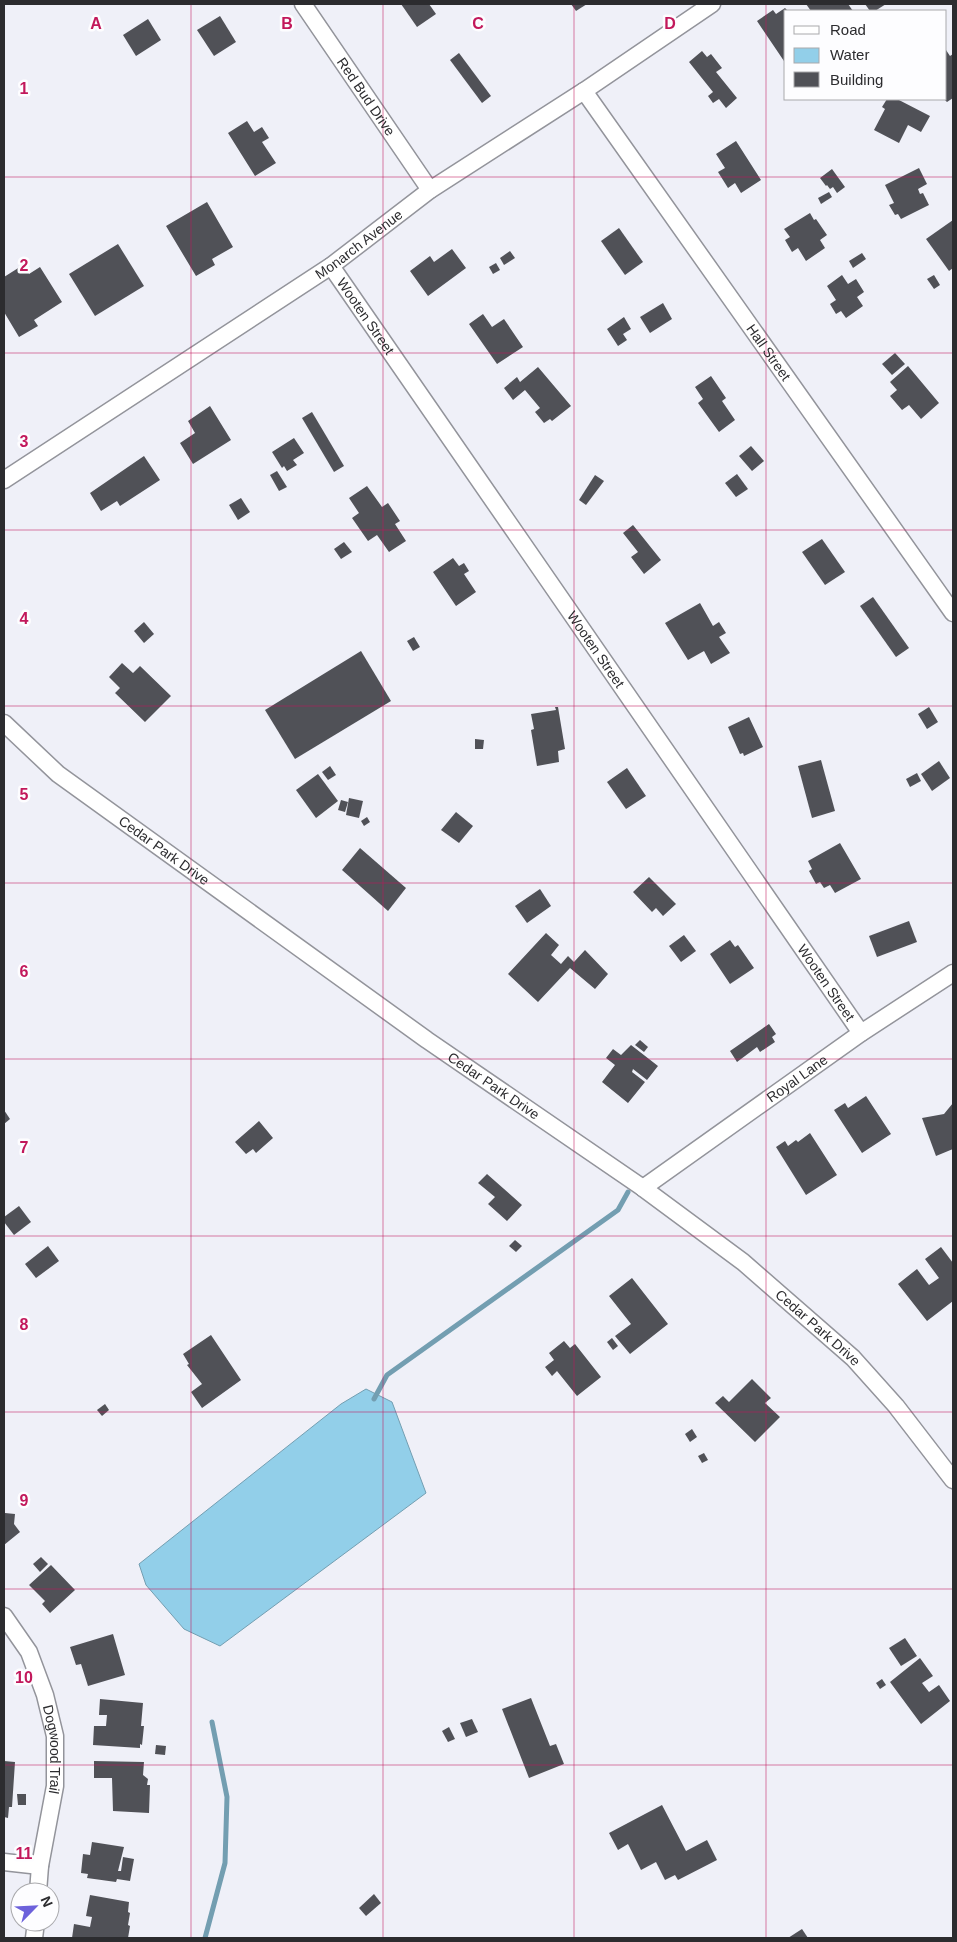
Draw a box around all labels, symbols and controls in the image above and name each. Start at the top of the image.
legend [784,10,947,100]
text: A [90,15,102,32]
text: B [281,15,293,32]
text: C [472,15,484,32]
text: D [664,15,676,32]
text: Road [830,21,866,38]
text: Water [830,46,869,63]
street label: Red Bud Drive [334,54,399,139]
text: Building [830,71,883,88]
text: 1 [20,80,29,97]
street label: Monarch Avenue [312,206,406,282]
text: 2 [20,257,29,274]
street label: Wooten Street [334,275,398,358]
street label: Hall Street [743,321,794,384]
text: 3 [20,433,29,450]
street label: Wooten Street [564,608,628,691]
text: 4 [20,610,29,627]
text: 5 [20,786,29,803]
street label: Cedar Park Drive [116,813,212,888]
street label: Wooten Street [794,941,858,1024]
text: 6 [20,963,29,980]
street label: Cedar Park Drive [445,1049,543,1123]
street label: Royal Lane [763,1051,831,1106]
text: 7 [20,1139,29,1156]
street label: Cedar Park Drive [772,1286,864,1369]
text: 8 [20,1316,29,1333]
text: 9 [20,1492,29,1509]
text: 10 [15,1669,33,1686]
street label: Dogwood Trail [40,1703,64,1795]
text: 11 [16,1845,33,1862]
north arrow [10,1882,60,1932]
text: N [38,1894,56,1910]

